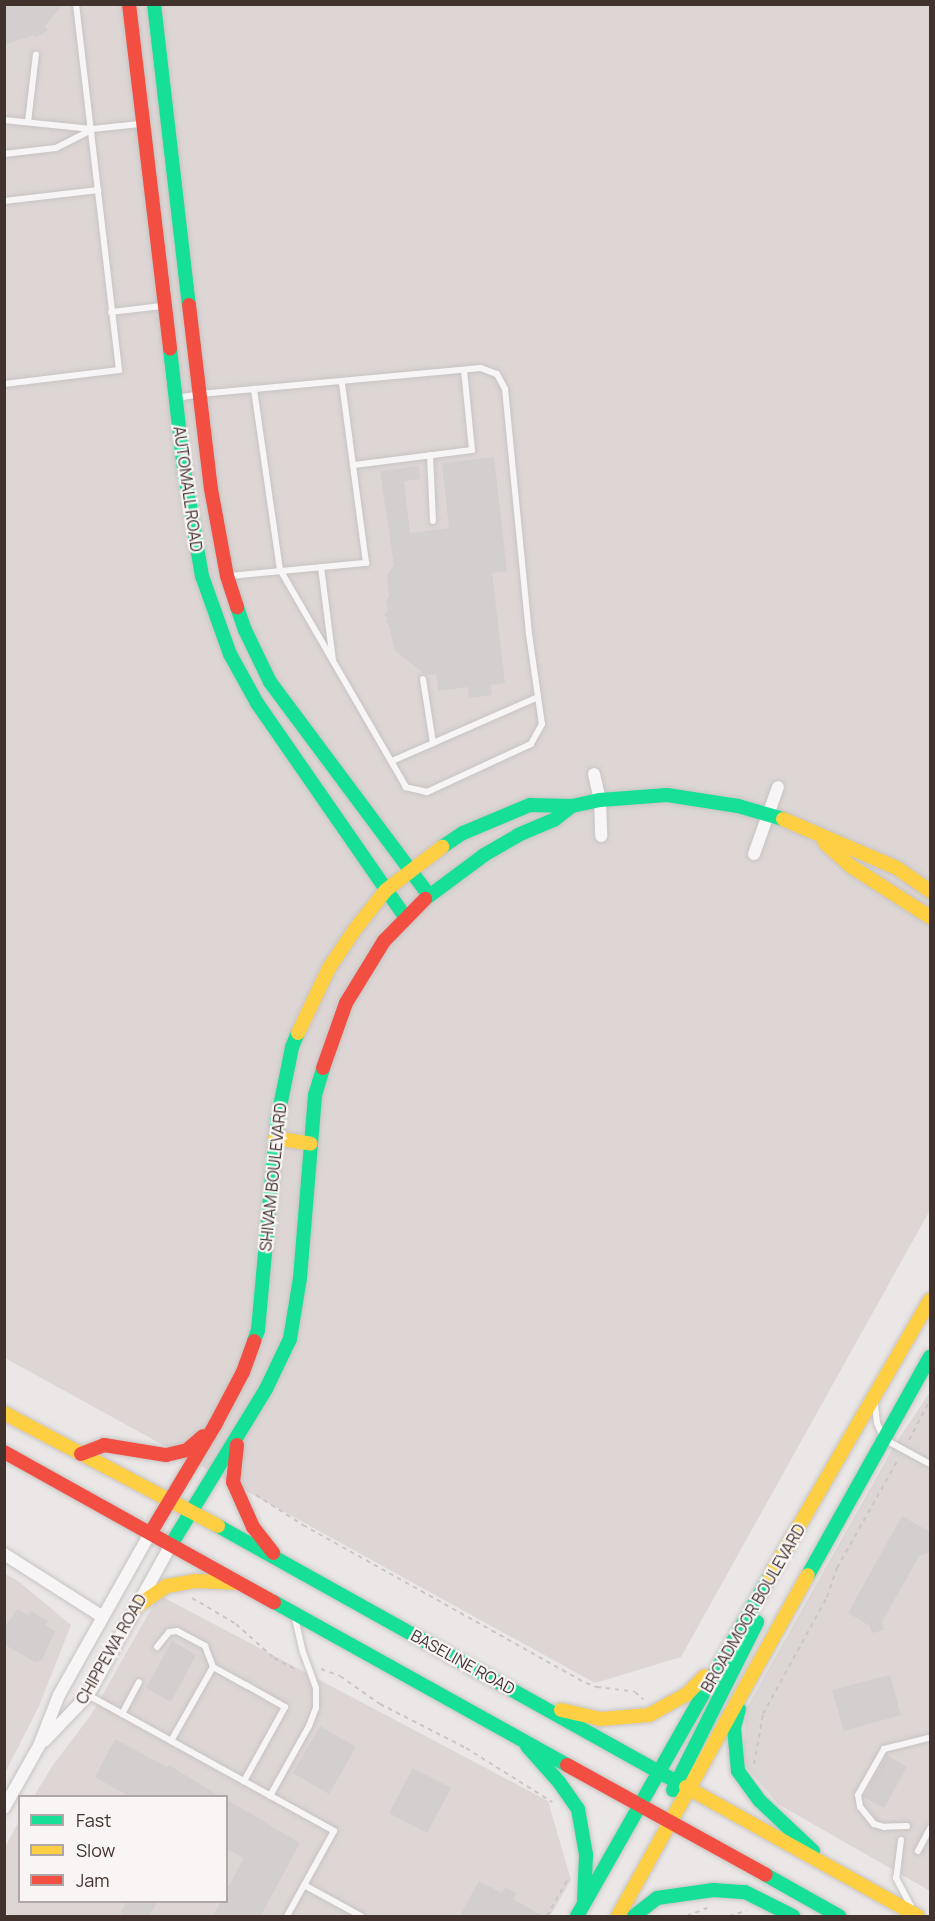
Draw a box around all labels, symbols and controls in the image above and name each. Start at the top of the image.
street label: AUTOMALL ROAD [170,425,206,553]
street label: SHIVAM BOULEVARD [256,1102,290,1252]
street label: BROADMOOR BOULEVARD [697,1520,809,1696]
street label: CHIPPEWA ROAD [72,1591,150,1707]
street label: BASELINE ROAD [408,1625,518,1699]
legend [18,1795,228,1903]
text: Fast [76,1808,111,1832]
text: Slow [76,1838,115,1862]
text: Jam [76,1868,110,1892]

